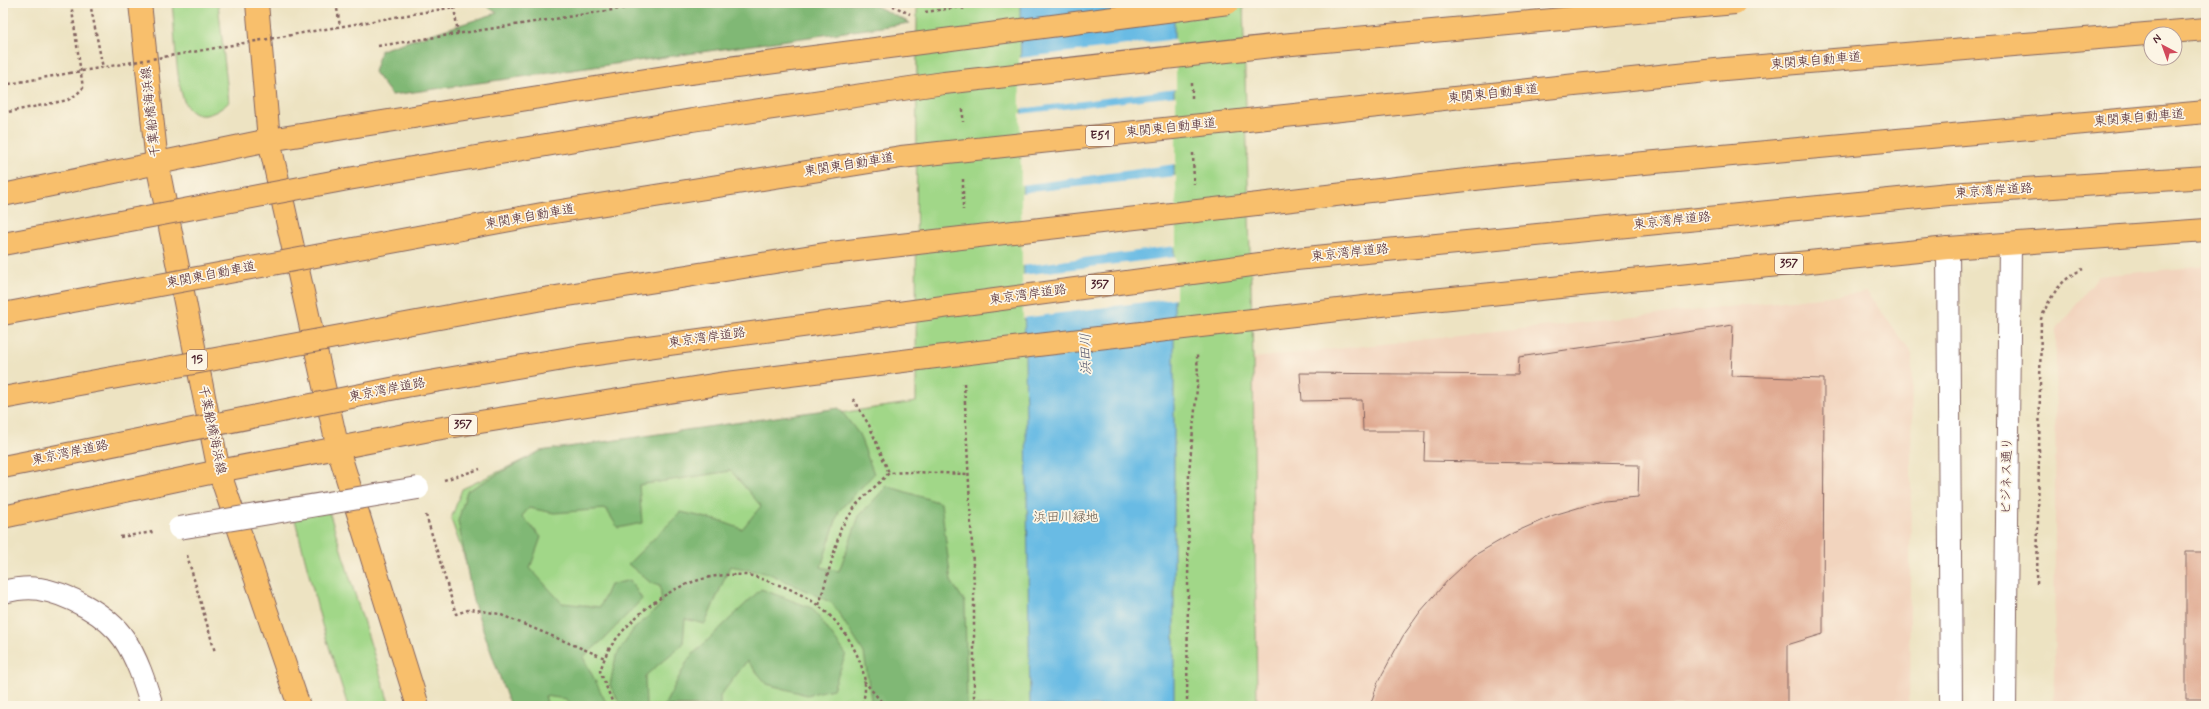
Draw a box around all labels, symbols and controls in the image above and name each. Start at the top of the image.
north arrow [2143,26,2183,66]
text: N [2150,32,2164,47]
street label: 東関東自動車道 [1770,49,1862,73]
street label: 千葉船橋海浜線 [138,65,164,158]
street label: 東関東自動車道 [1447,81,1539,107]
street label: 東関東自動車道 [2093,106,2185,130]
street label: 東関東自動車道 [1125,115,1217,141]
road number: E51 [1086,126,1114,146]
street label: 東関東自動車道 [803,149,895,181]
street label: 東京湾岸道路 [1954,180,2034,202]
street label: 東関東自動車道 [484,201,576,233]
street label: 東京湾岸道路 [1632,208,1712,234]
street label: 東京湾岸道路 [1310,240,1390,266]
road number: 357 [1775,254,1803,274]
street label: 東関東自動車道 [165,258,257,292]
road number: 357 [1086,275,1114,295]
street label: 東京湾岸道路 [988,281,1068,309]
street label: 東京湾岸道路 [667,324,747,352]
water label: 浜田川 [1077,333,1095,375]
road number: 15 [187,350,207,370]
street label: 東京湾岸道路 [347,374,427,406]
street label: 千葉船橋海浜線 [194,384,230,477]
road number: 357 [449,415,477,435]
street label: 東京湾岸道路 [30,437,110,469]
street label: ビジネス通り [1998,437,2016,515]
park label: 浜田川緑地 [1033,509,1099,526]

